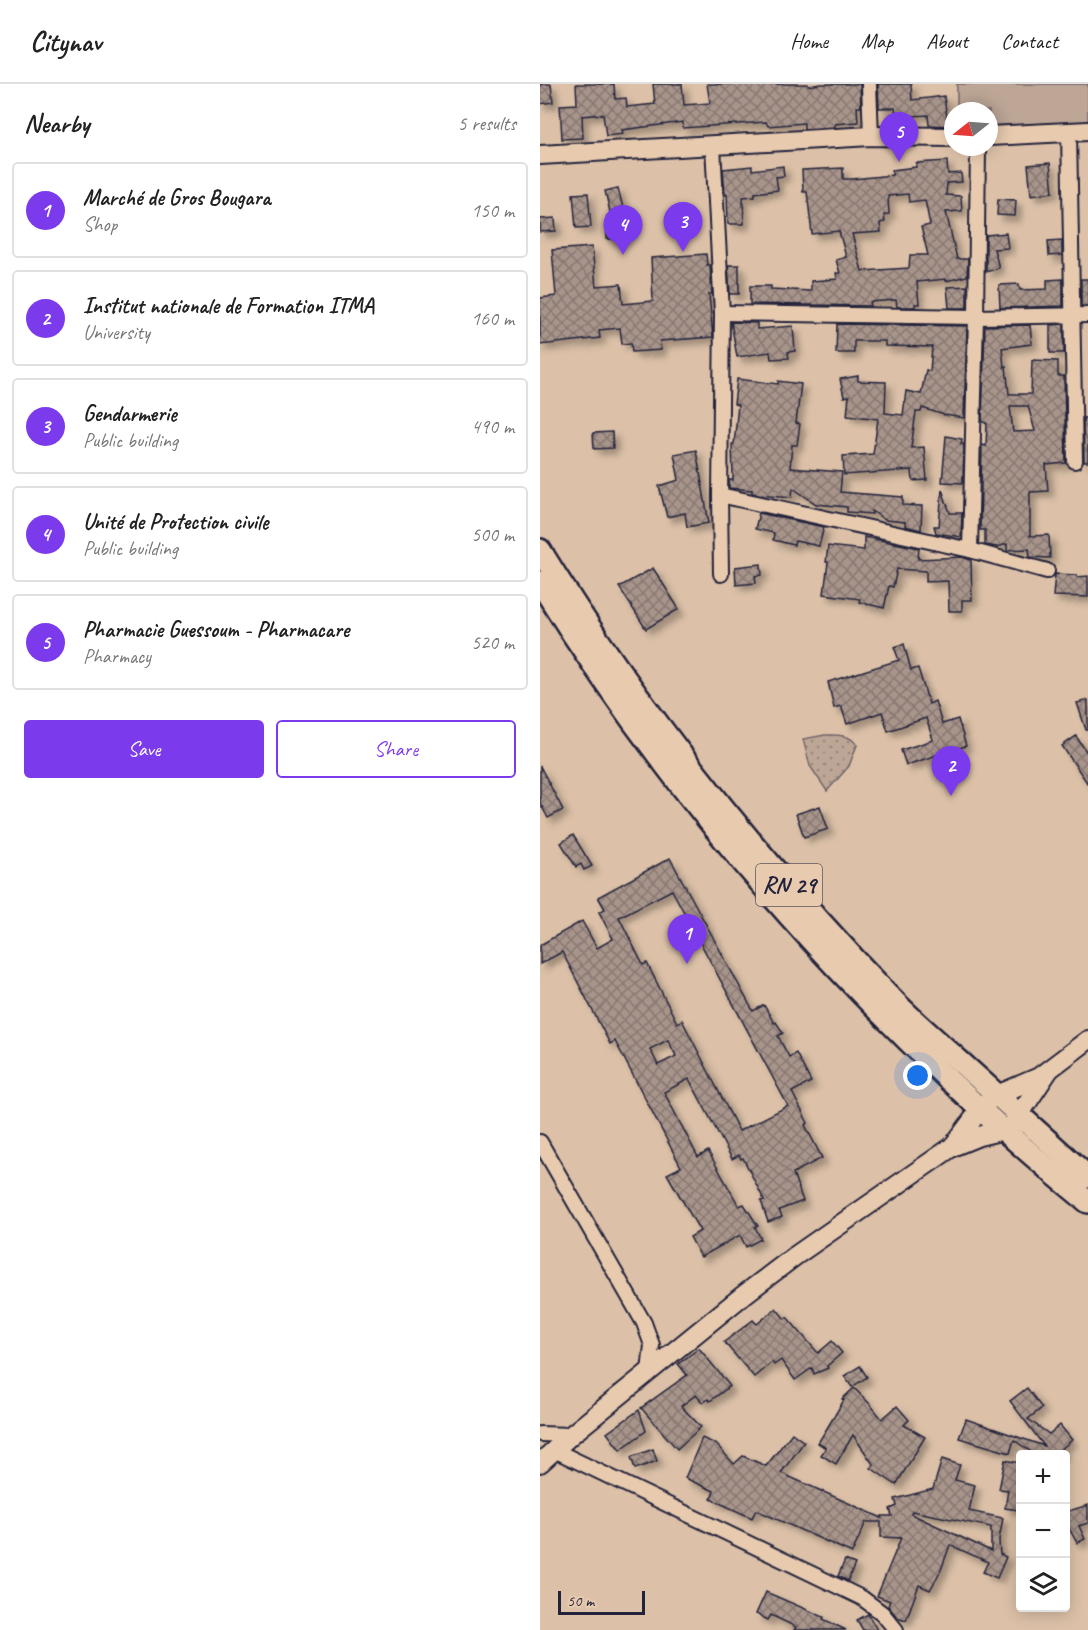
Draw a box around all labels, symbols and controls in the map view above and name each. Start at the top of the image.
text: Citynav [30,24,101,59]
text: Home [790,28,828,54]
text: Map [861,28,893,54]
text: About [926,28,968,54]
text: Contact [1001,28,1058,54]
north arrow [944,102,998,156]
text: Nearby [24,107,89,140]
text: 5 results [457,111,516,136]
pin: 5 [880,112,918,162]
text: Marché de Gros Bougara [83,184,270,212]
text: 1 [41,198,50,223]
text: 150 m [471,198,514,223]
pin: 3 [664,202,702,252]
pin: 4 [604,206,643,255]
text: Shop [83,212,117,237]
text: Institut nationale de Formation ITMA [83,292,374,320]
text: 2 [41,306,50,331]
text: 160 m [471,306,514,331]
text: University [83,320,150,345]
text: Gendarmerie [83,400,177,428]
text: 3 [41,414,50,439]
text: 490 m [471,414,514,439]
text: Public building [83,428,178,453]
text: Unité de Protection civile [83,508,268,536]
text: 4 [41,522,50,547]
text: 500 m [471,522,514,547]
text: Public building [83,536,178,561]
text: Pharmacie Guessoum - Pharmacare [83,616,349,644]
text: 5 [41,630,50,655]
text: 520 m [471,630,514,655]
text: Pharmacy [83,644,151,669]
button: Save [24,720,264,778]
button: Share [276,720,516,778]
pin: 2 [932,746,970,796]
road number: RN 29 [756,864,822,906]
pin: 1 [668,914,706,964]
your location [903,1061,932,1090]
map controls [1016,1450,1070,1612]
button: + [1016,1450,1070,1504]
button: − [1016,1504,1070,1558]
button: layers [1016,1558,1070,1612]
scale bar [558,1588,645,1616]
text: 50 m [567,1591,594,1611]

